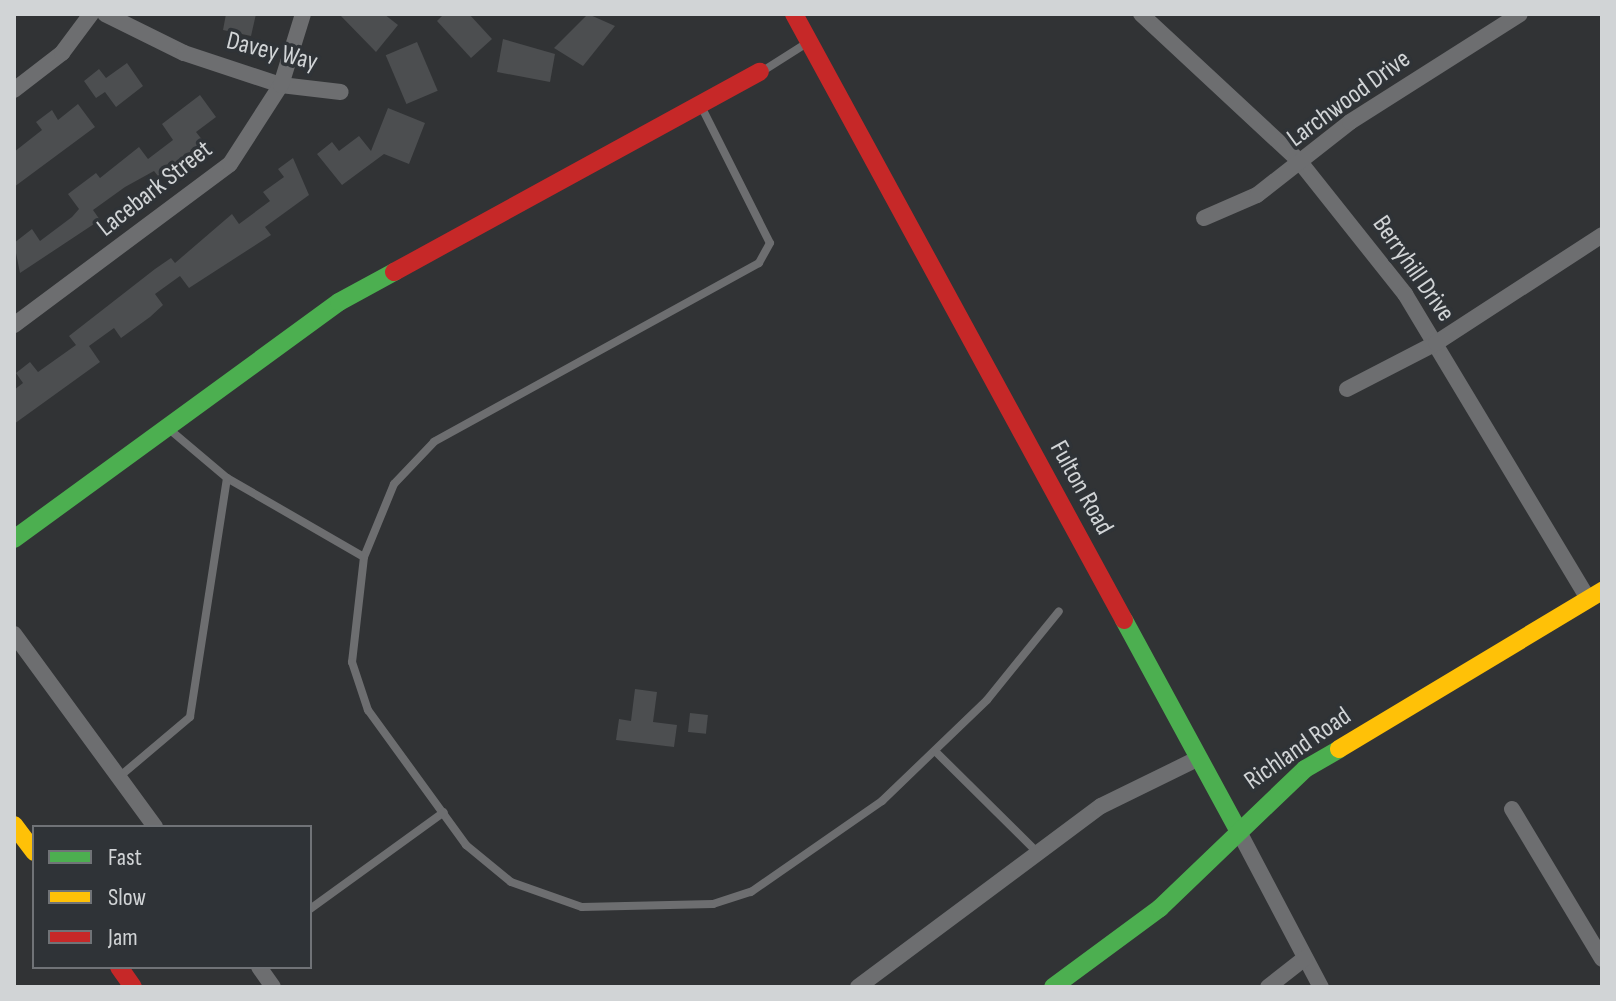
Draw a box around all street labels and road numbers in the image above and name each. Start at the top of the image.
street label: Davey Way [223,26,321,78]
street label: Larchwood Drive [1281,44,1417,154]
street label: Lacebark Street [91,134,219,244]
street label: Berryhill Drive [1365,210,1461,328]
street label: Fulton Road [1042,436,1120,540]
street label: Richland Road [1239,701,1357,797]

